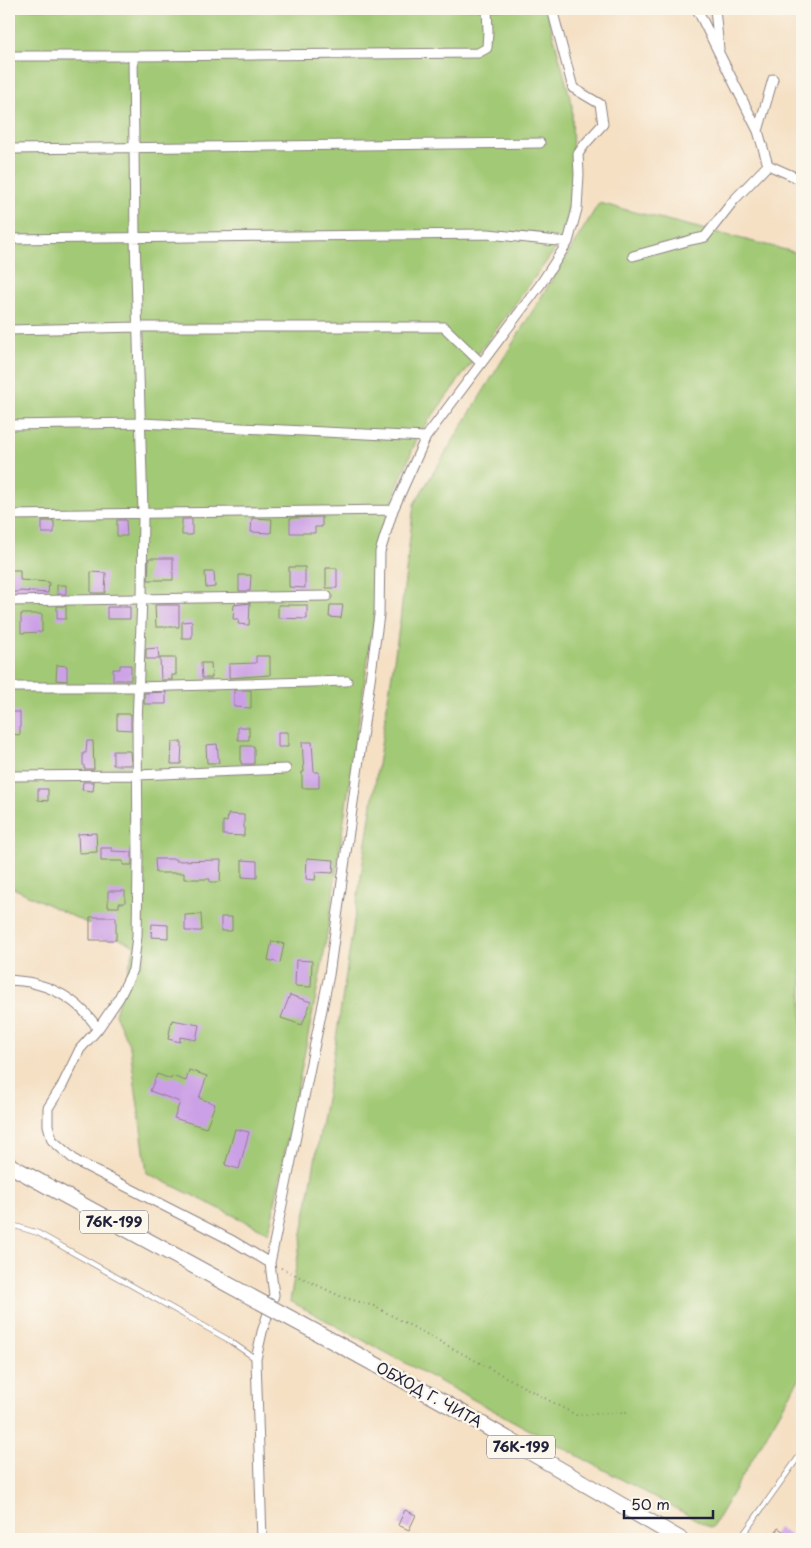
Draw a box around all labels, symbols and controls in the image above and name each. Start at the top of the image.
road number: 76К-199 [80,1210,148,1234]
street label: ОБХОД Г. ЧИТА [372,1355,487,1432]
road number: 76К-199 [487,1435,555,1458]
scale bar [624,1488,712,1520]
text: 50 m [631,1492,670,1515]

